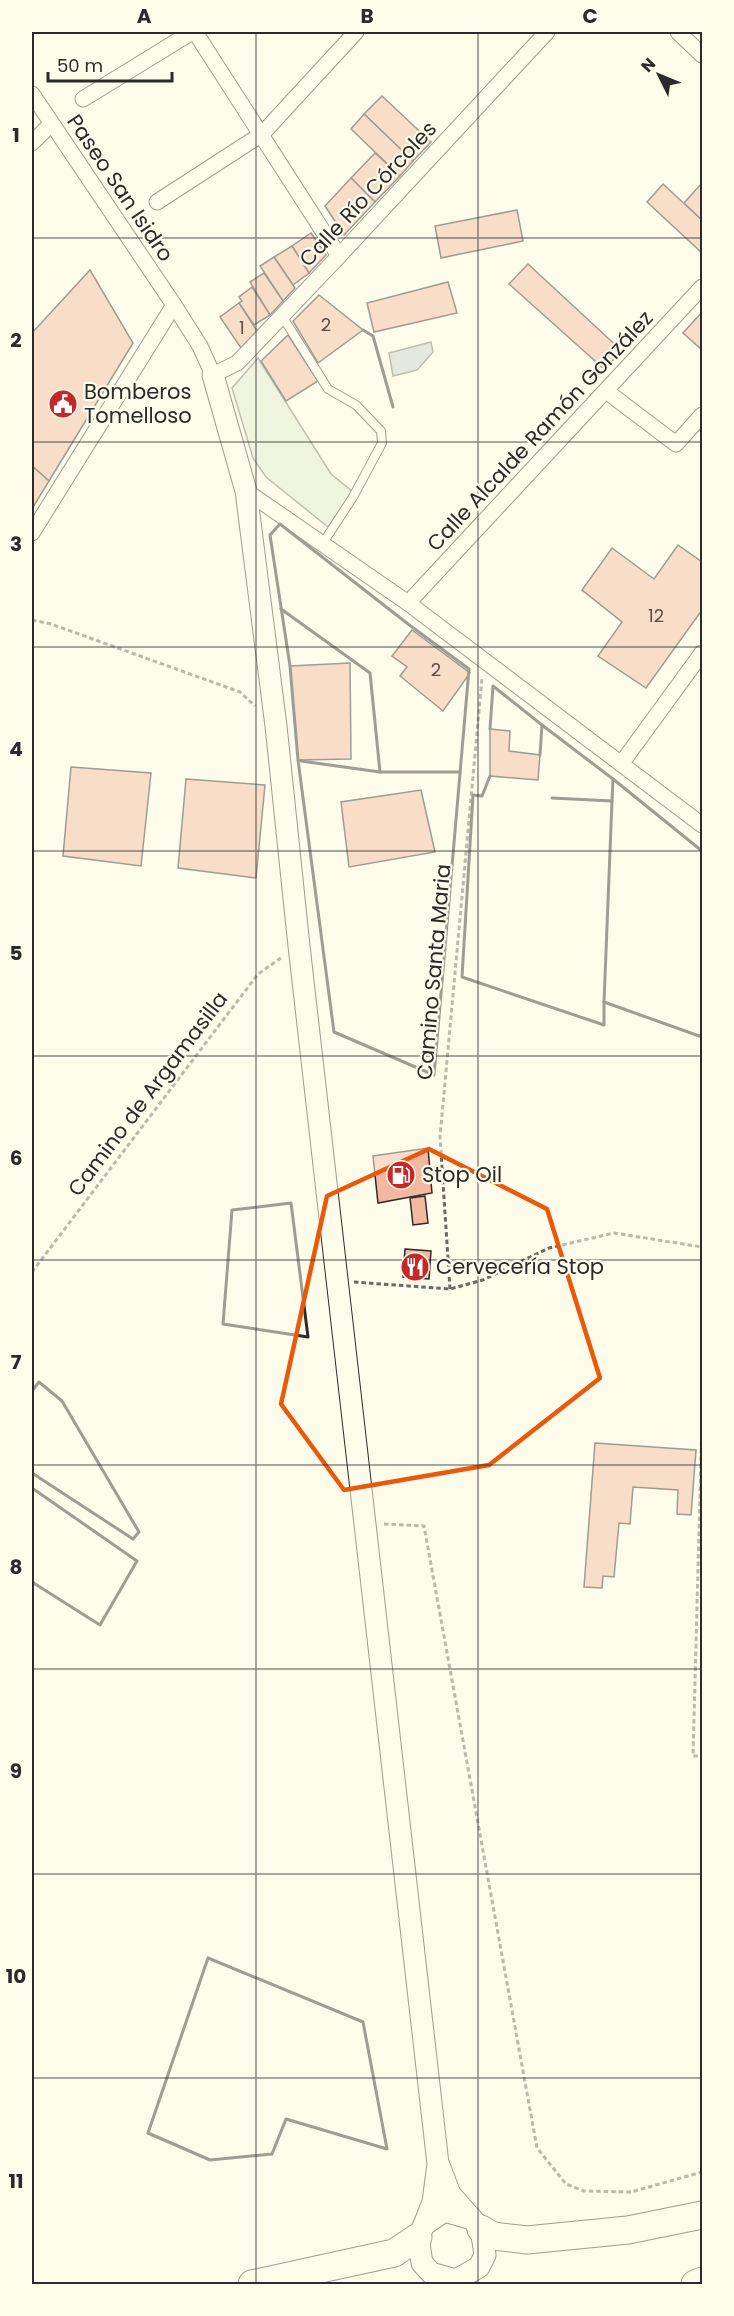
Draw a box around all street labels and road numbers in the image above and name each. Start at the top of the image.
street label: Paseo San Isidro [60,108,180,267]
street label: Calle Río Córcoles [293,115,443,273]
street label: Calle Alcalde Ramón González [420,304,659,557]
street label: Camino Santa Maria [410,863,457,1081]
street label: Camino de Argamasilla [61,985,234,1202]

